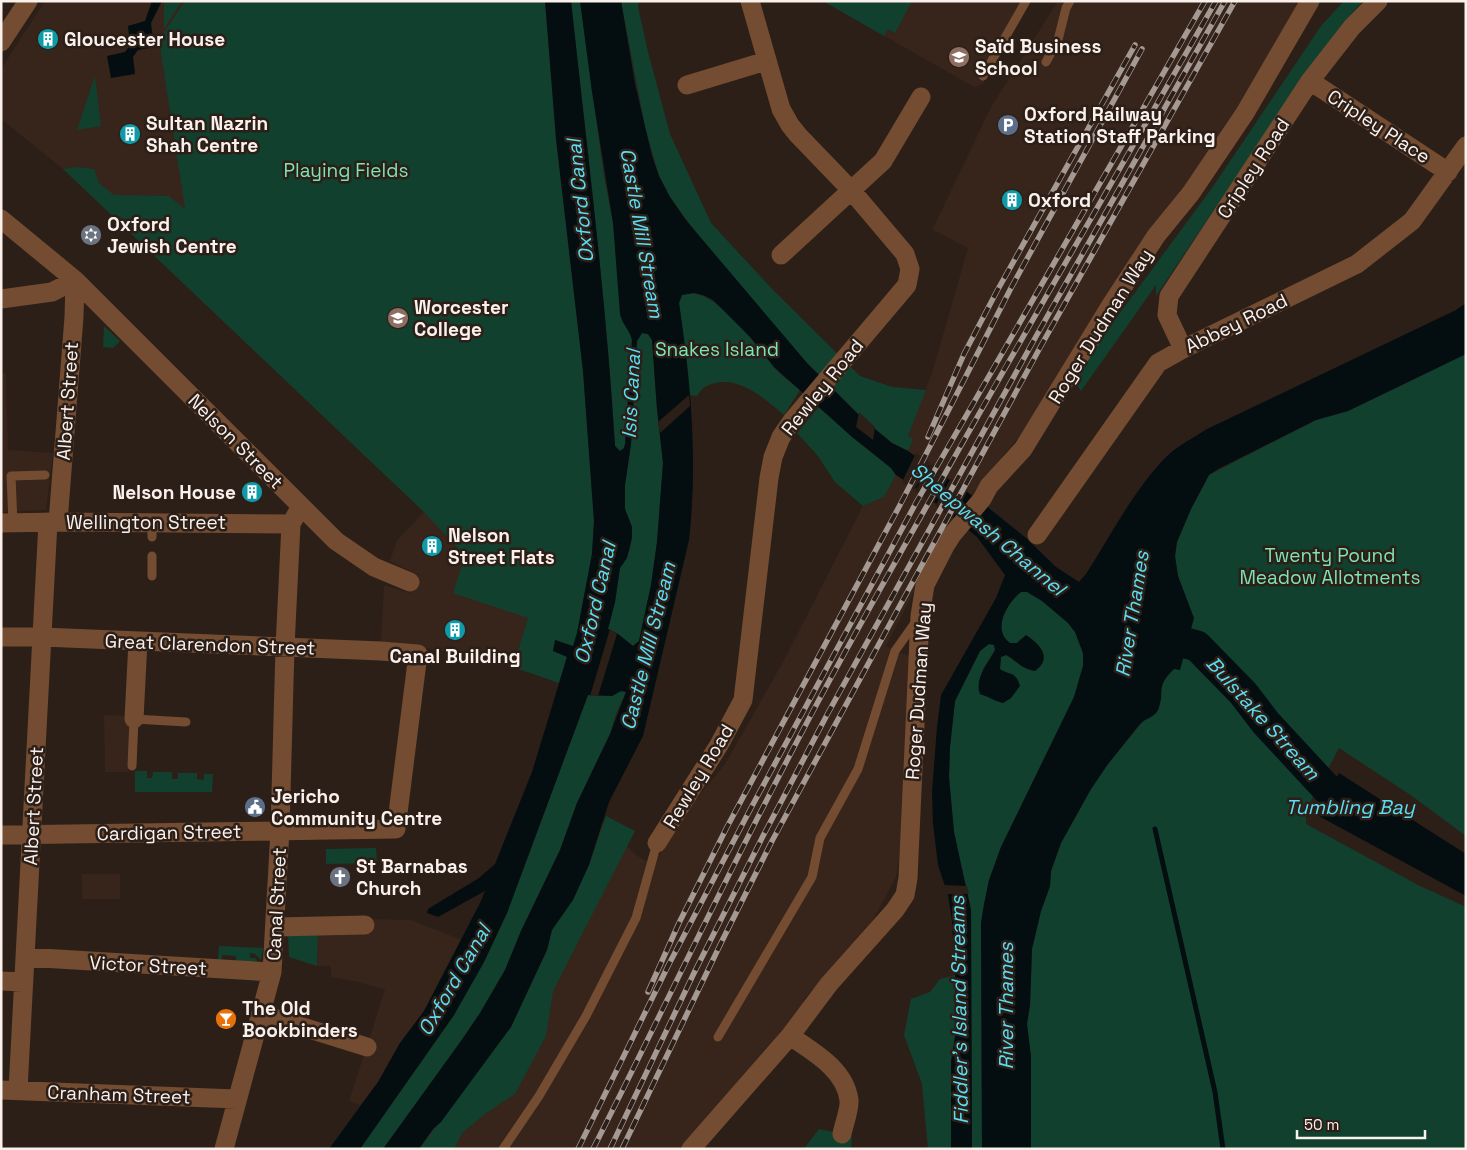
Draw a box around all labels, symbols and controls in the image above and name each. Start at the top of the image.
building icon: Gloucester House [36,27,60,51]
place label: Gloucester House [64,27,225,52]
place label: Saïd Business School [975,34,1101,81]
school or university icon: Saïd Business School [947,45,971,69]
street label: Cripley Place [1322,84,1435,169]
place label: Oxford Railway Station Staff Parking [1024,102,1216,149]
place label: Sultan Nazrin Shah Centre [146,111,268,158]
parking icon: Oxford Railway Station Staff Parking [996,113,1020,137]
street label: Cripley Road [1212,113,1295,223]
building icon: Sultan Nazrin Shah Centre [118,122,142,146]
water label: Oxford Canal [560,136,599,264]
water label: Castle Mill Stream [614,146,670,321]
park label: Playing Fields [284,158,408,183]
building icon: Oxford [1000,188,1024,212]
place label: Oxford [1028,188,1091,213]
place label: Oxford Jewish Centre [107,212,237,259]
synagogue icon: Oxford Jewish Centre [79,223,103,247]
street label: Roger Dudman Way [1043,244,1158,408]
street label: Abbey Road [1181,288,1292,359]
place label: Worcester College [414,295,508,342]
school or university icon: Worcester College [386,306,410,330]
street label: Rewley Road [776,334,869,441]
park label: Snakes Island [655,337,779,362]
street label: Albert Street [51,341,84,461]
water label: Isis Canal [616,347,646,439]
street label: Nelson Street [183,388,289,494]
water label: Sheepwash Channel [905,457,1072,603]
place label: Nelson House [112,480,236,505]
building icon: Nelson House [240,480,264,504]
street label: Wellington Street [66,510,226,535]
place label: Nelson Street Flats [448,523,555,570]
building icon: Nelson Street Flats [420,534,444,558]
water label: Oxford Canal [568,538,622,666]
park label: Twenty Pound Meadow Allotments [1239,543,1421,590]
water label: River Thames [1109,548,1155,679]
water label: Castle Mill Stream [615,559,682,733]
street label: Roger Dudman Way [900,601,937,781]
building icon: Canal Building [443,618,467,642]
street label: Great Clarendon Street [104,628,316,661]
place label: Canal Building [389,644,521,669]
water label: Bulstake Stream [1201,651,1326,786]
street label: Rewley Road [657,720,739,833]
street label: Albert Street [18,746,49,866]
place label: Jericho Community Centre [271,784,442,831]
water label: Tumbling Bay [1285,794,1416,820]
public building icon: Jericho Community Centre [243,795,267,819]
street label: Cardigan Street [97,819,241,846]
street label: Canal Street [261,847,292,961]
place label: St Barnabas Church [356,854,468,901]
church icon: St Barnabas Church [328,865,352,889]
water label: Fiddler's Island Streams [944,894,974,1124]
water label: Oxford Canal [412,918,497,1040]
water label: River Thames [993,941,1019,1070]
street label: Victor Street [89,950,207,981]
place label: The Old Bookbinders [242,996,358,1043]
bar icon: The Old Bookbinders [214,1007,238,1031]
street label: Cranham Street [47,1080,191,1109]
scale bar [1297,1108,1424,1140]
text: 50 m [1304,1115,1339,1134]

